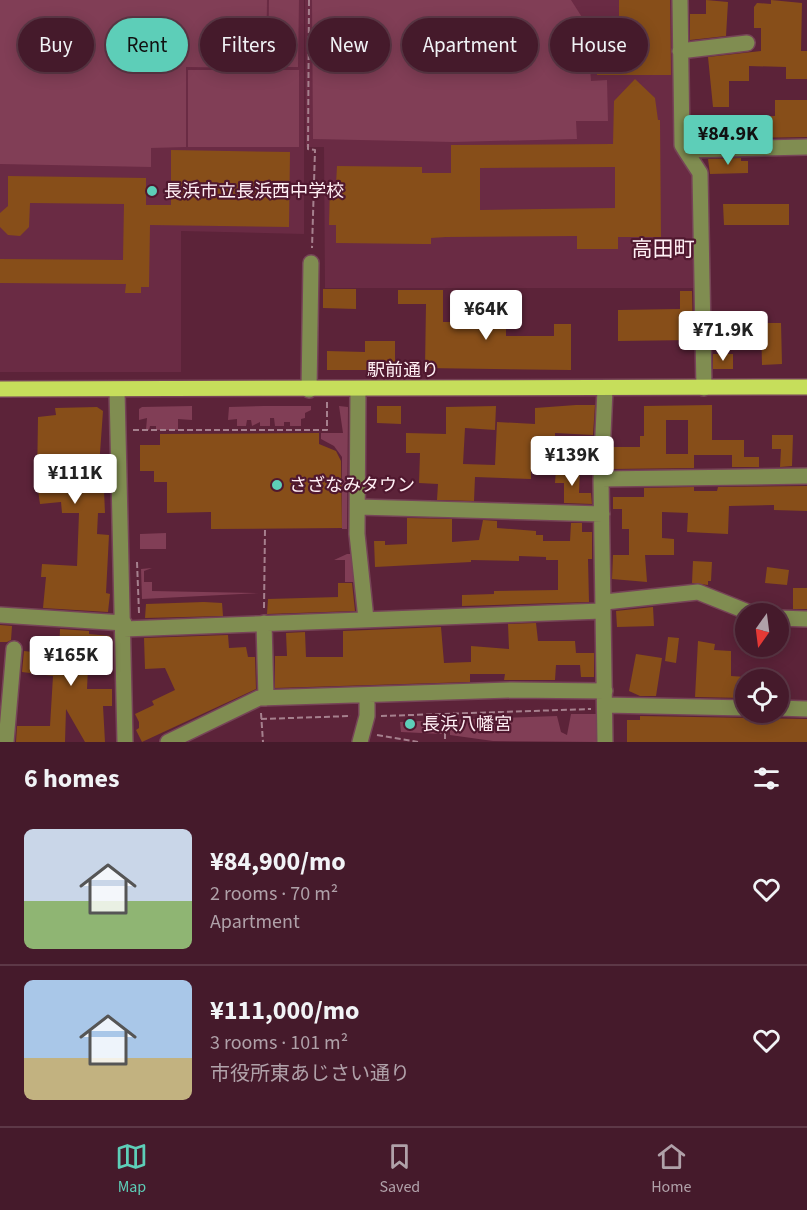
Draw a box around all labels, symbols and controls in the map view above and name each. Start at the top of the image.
chip: Buy [18,18,94,72]
chip: Rent [106,18,188,72]
chip: Filters [200,18,296,72]
chip: New [308,18,390,72]
chip: Apartment [402,18,538,72]
chip: House [550,18,648,72]
pin: ¥84.9K [679,115,777,166]
text: ¥84.9K [698,120,758,148]
place label: 長浜市立長浜西中学校 [164,179,344,204]
marker: 長浜市立長浜西中学校 [145,184,159,198]
district label: 高田町 [632,234,695,264]
pin: ¥64K [450,290,522,341]
text: ¥64K [464,295,508,323]
pin: ¥71.9K [674,311,772,362]
text: ¥71.9K [693,316,753,344]
street label: 駅前通り [367,358,439,383]
pin: ¥139K [530,436,614,487]
text: ¥139K [545,441,599,469]
pin: ¥111K [33,454,117,505]
text: ¥111K [48,459,102,487]
place label: さざなみタウン [289,473,415,498]
marker: さざなみタウン [270,478,284,492]
north arrow [735,603,789,657]
map controls [735,603,789,723]
pin: ¥165K [29,636,113,687]
text: ¥165K [44,641,98,669]
button: locate [735,669,789,723]
place label: 長浜八幡宮 [422,712,512,737]
marker: 長浜八幡宮 [403,717,417,731]
text: 6 homes [24,760,119,797]
icon: filters [750,762,783,795]
text: ¥84,900/mo [210,843,346,880]
icon: home [72,853,144,925]
icon: heart [750,873,783,906]
text: 2 rooms · 70 m² [210,880,338,908]
text: Apartment [210,908,300,936]
text: ¥111,000/mo [210,992,359,1029]
icon: home [72,1004,144,1076]
icon: heart [750,1024,783,1057]
text: 3 rooms · 101 m² [210,1029,348,1057]
text: 市役所東あじさい通り [210,1060,410,1088]
tab: Map [115,1140,148,1198]
tab: Saved [379,1140,420,1198]
tab: Home [651,1140,692,1198]

